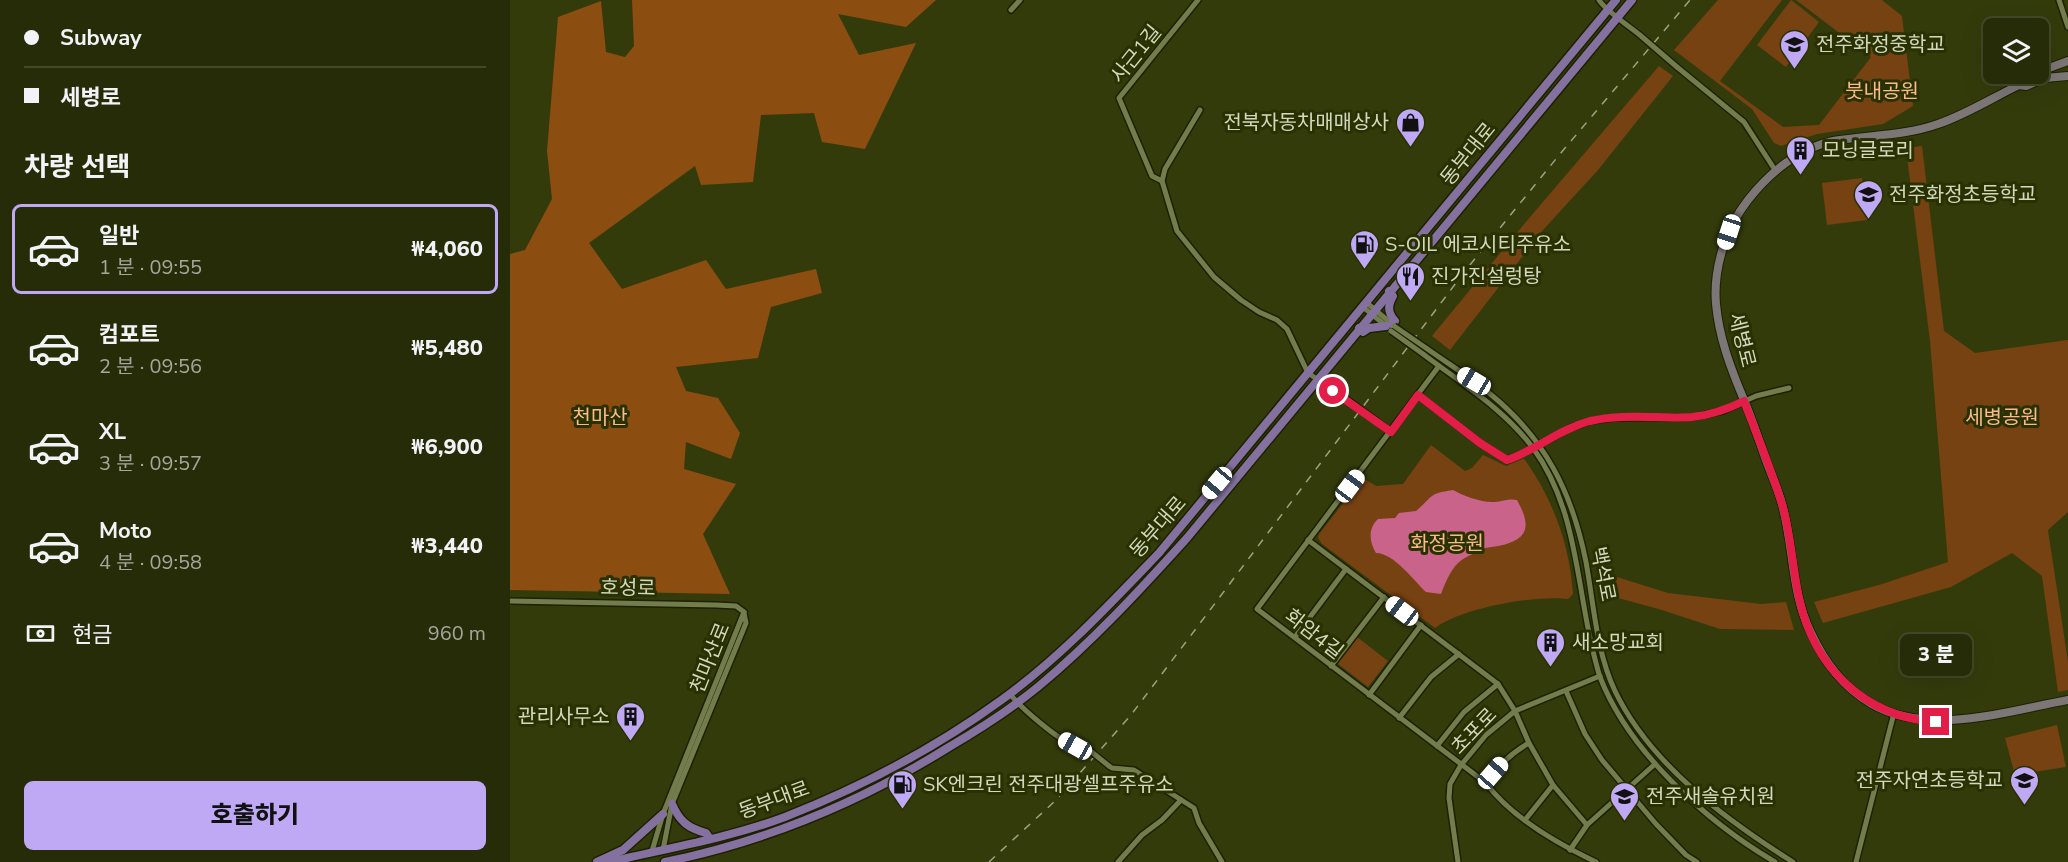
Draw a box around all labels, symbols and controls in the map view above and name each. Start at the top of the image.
map controls [1983,18,2049,84]
button: layers [1983,18,2049,84]
street label: 사근1길 [1104,19,1168,89]
text: Subway [60,23,142,53]
school or university icon: 전주화정중학교 [1779,28,1811,70]
place label: 전주화정중학교 [1816,31,1945,58]
park label: 붓내공원 [1845,78,1919,105]
text: 세병로 [60,83,121,113]
shop icon: 전북자동차매매상사 [1394,106,1426,148]
place label: 전북자동차매매상사 [1223,109,1389,136]
street label: 동부대로 [1434,117,1502,191]
building icon: 모닝글로리 [1785,134,1817,176]
place label: 모닝글로리 [1822,137,1914,164]
text: 차량 선택 [24,149,131,186]
school or university icon: 전주화정초등학교 [1852,178,1884,220]
place label: 전주화정초등학교 [1889,181,2036,208]
car [1715,212,1743,252]
text: 일반 [99,221,139,251]
icon: car [27,222,81,276]
fuel station icon: S-OIL 에코시티주유소 [1348,228,1380,270]
place label: S-OIL 에코시티주유소 [1385,231,1571,258]
text: ₩4,060 [411,234,483,264]
text: 1 분 · 09:55 [99,254,202,281]
restaurant icon: 진가진설렁탕 [1394,260,1426,302]
place label: 진가진설렁탕 [1431,263,1541,290]
street label: 세병로 [1722,310,1762,370]
text: 컴포트 [99,320,160,350]
icon: car [27,321,81,375]
text: ₩5,480 [411,333,483,363]
text: 2 분 · 09:56 [99,353,202,380]
car [1454,364,1494,398]
route start [1319,377,1346,404]
park label: 천마산 [572,404,628,431]
park label: 세병공원 [1965,404,2039,431]
text: XL [99,417,126,447]
icon: car [27,420,81,474]
text: ₩6,900 [411,432,483,462]
text: 3 분 · 09:57 [99,450,202,477]
car [1199,463,1235,503]
car [1332,466,1368,506]
street label: 동부대로 [1124,490,1192,564]
text: Moto [99,516,152,546]
icon: car [27,519,81,573]
park label: 화정공원 [1410,530,1484,557]
text: ₩3,440 [411,531,483,561]
street label: 백석로 [1584,544,1622,604]
text: 4 분 · 09:58 [99,549,202,576]
street label: 호성로 [600,574,656,602]
car [1382,593,1422,629]
street label: 화암4길 [1279,603,1349,665]
icon: cash [24,617,57,650]
street label: 천마산로 [684,619,736,697]
text: 현금 [72,620,112,650]
text: 960 m [428,620,486,647]
building icon: 새소망교회 [1535,626,1567,668]
place label: 새소망교회 [1572,629,1664,656]
callout: 3 분 [1900,635,1972,677]
text: 3 분 [1918,641,1954,668]
building icon: 관리사무소 [615,700,647,742]
street label: 초포로 [1445,702,1503,760]
place label: 관리사무소 [518,703,610,730]
route end [1922,708,1949,735]
car [1055,729,1095,763]
car [1474,754,1512,792]
school or university icon: 전주자연초등학교 [2008,764,2040,806]
place label: 전주자연초등학교 [1856,767,2003,794]
fuel station icon: SK엔크린 전주대광셀프주유소 [886,768,918,810]
place label: SK엔크린 전주대광셀프주유소 [923,771,1174,798]
street label: 동부대로 [735,775,813,825]
school or university icon: 전주새솔유치원 [1609,780,1641,822]
button: 호출하기 [24,781,486,850]
place label: 전주새솔유치원 [1646,783,1775,810]

